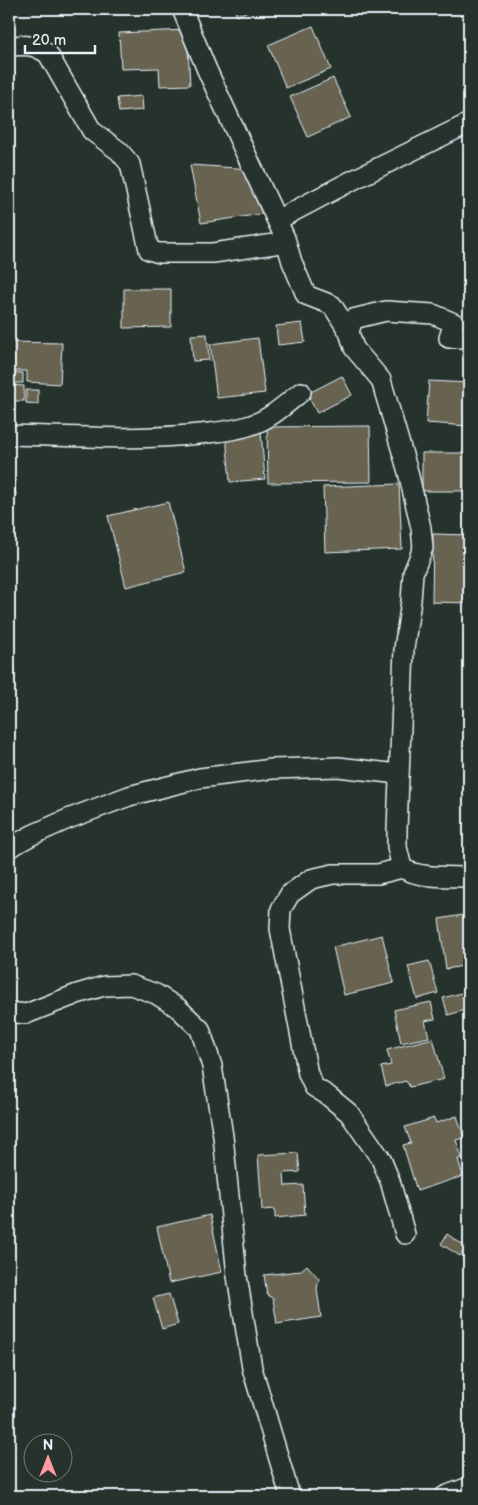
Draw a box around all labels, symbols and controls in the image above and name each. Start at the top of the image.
scale bar [25,22,95,54]
text: 20 m [32,31,66,50]
north arrow [22,1432,72,1482]
text: N [43,1437,53,1454]

